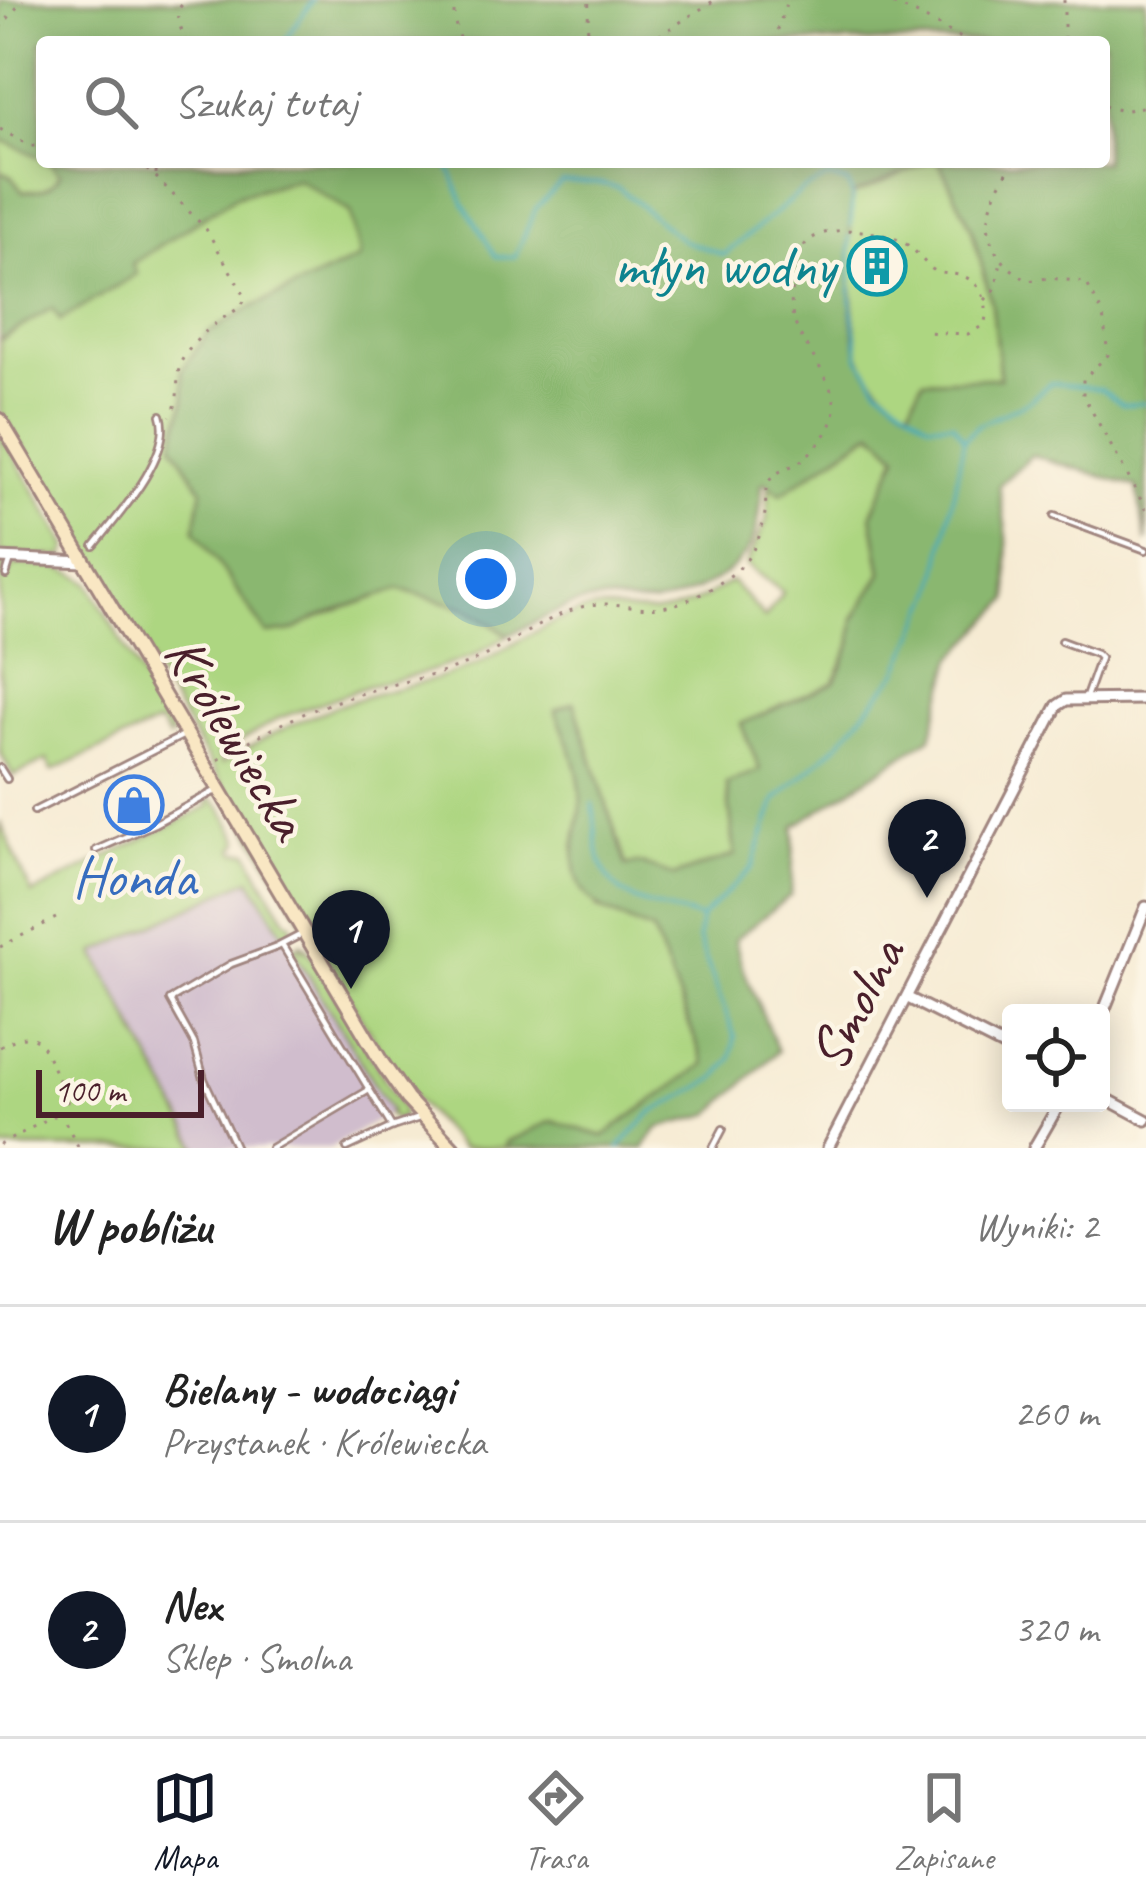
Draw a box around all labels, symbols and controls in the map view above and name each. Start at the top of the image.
search box [36,36,1110,168]
icon: search [78,69,144,135]
text: Szukaj tutaj [174,74,357,131]
place label: młyn wodny [614,230,840,302]
building icon: młyn wodny [846,235,908,297]
your location [456,549,516,609]
street label: Królewiecka [149,623,327,855]
shop icon: Honda [103,774,165,836]
pin: 2 [888,799,966,898]
place label: Honda [72,841,199,913]
pin: 1 [312,890,390,989]
street label: Smolna [792,923,922,1082]
map controls [1002,1004,1110,1112]
button: locate [1002,1004,1110,1112]
scale bar [36,1064,204,1117]
text: 100 m [54,1070,125,1112]
text: W pobliżu [48,1194,211,1258]
text: Wyniki: 2 [975,1202,1098,1251]
text: Bielany - wodociągi [162,1361,454,1418]
text: 1 [78,1389,96,1438]
text: 260 m [1014,1389,1098,1438]
text: Przystanek · Królewiecka [162,1418,486,1467]
text: Nex [162,1577,221,1634]
text: 2 [78,1605,96,1654]
text: 320 m [1014,1605,1098,1654]
text: Sklep · Smolna [162,1634,351,1683]
tab: Mapa [152,1765,218,1879]
tab: Trasa [523,1765,589,1879]
tab: Zapisane [894,1765,994,1879]

